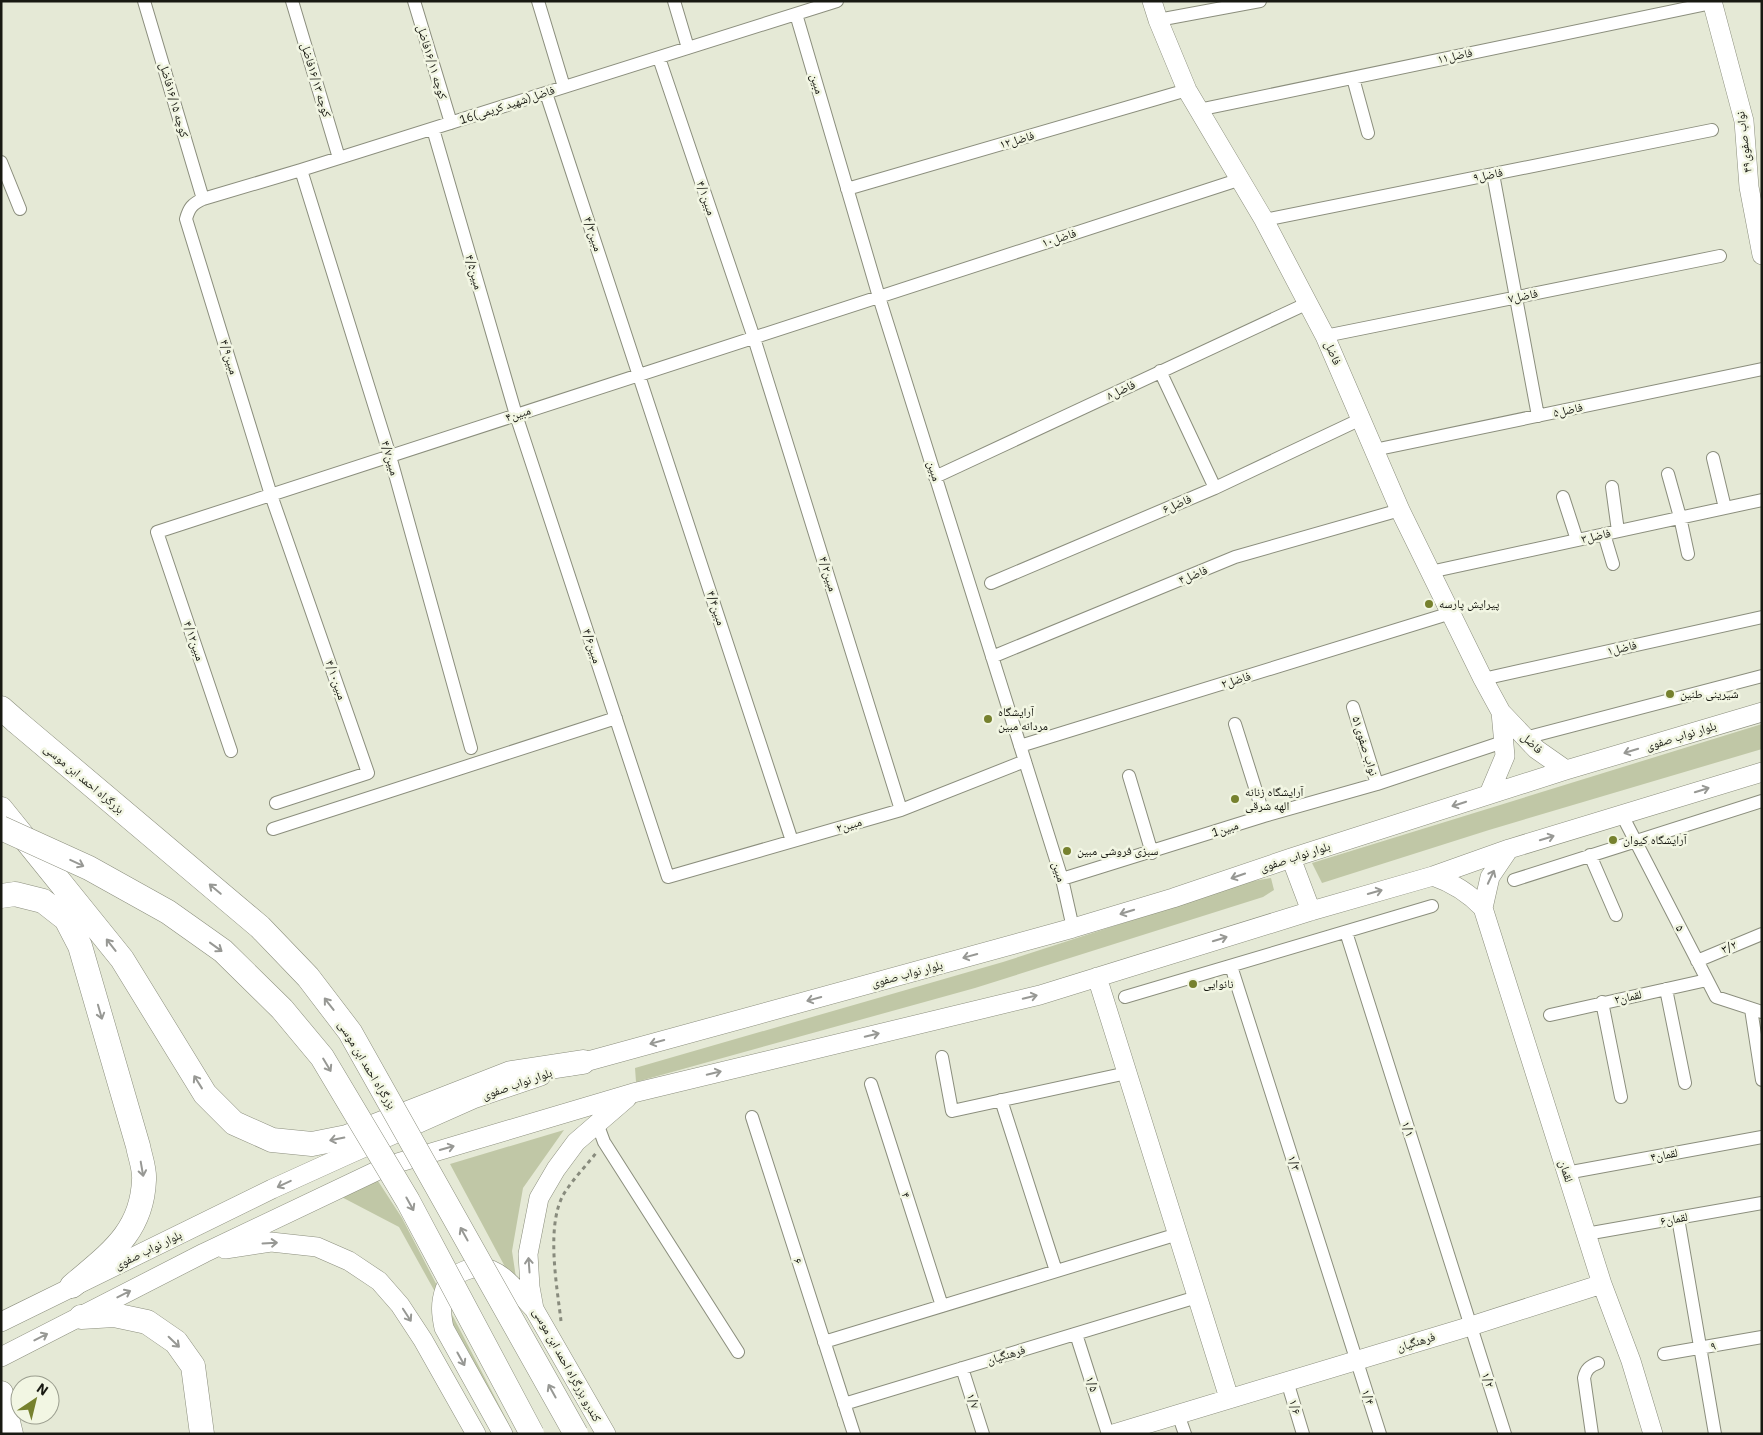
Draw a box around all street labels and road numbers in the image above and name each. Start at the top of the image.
street label: کوچه ۱۶/۱۱فاضل [414,23,451,101]
street label: کوچه ۱۶/۱۳فاضل [298,41,335,119]
street label: ۱۱فاضل [1436,44,1474,67]
street label: کوچه ۱۶/۱۵فاضل [157,61,192,139]
street label: مبین [807,72,827,96]
street label: 16فاضل(شهید کریمی) [457,82,557,127]
street label: ۴۹نواب صفوی [1732,110,1755,174]
street label: ۱۲فاضل [998,127,1036,152]
street label: ۹فاضل [1472,164,1504,185]
street label: ۴/۱مبین [693,179,719,217]
street label: ۴/۳مبین [580,215,606,253]
street label: ۱۰فاضل [1040,225,1078,250]
street label: ۴/۵مبین [462,253,487,291]
street label: ۷فاضل [1507,285,1539,306]
street label: ۴/۹مبین [217,338,242,376]
street label: فاضل [1322,339,1345,367]
street label: ۸فاضل [1104,376,1138,403]
street label: ۵فاضل [1552,399,1584,420]
street label: ۴مبین [503,402,533,425]
street label: ۴/۷مبین [378,439,403,477]
street label: مبین [924,459,945,483]
street label: ۶فاضل [1160,491,1194,516]
street label: ۳فاضل [1580,525,1612,546]
street label: ۴/۲مبین [816,555,841,593]
street label: ۴فاضل [1176,562,1210,587]
street label: ۴/۴مبین [703,589,729,627]
street label: ۴/۱۲مبین [180,619,208,663]
street label: ۴/۶مبین [579,627,605,665]
street label: ۱فاضل [1606,637,1638,658]
street label: ۴/۱۰مبین [322,658,350,702]
street label: ۲فاضل [1219,668,1252,691]
street label: ۵۱نواب صفوی [1349,714,1382,778]
street label: بلوار نواب صفوی [1644,718,1718,754]
street label: فاضل [1518,729,1546,757]
street label: بزرگراه احمد ابن موسی [41,741,128,817]
street label: ۲مبین [834,814,863,836]
street label: 1مبین [1209,817,1240,840]
street label: بلوار نواب صفوی [1258,838,1332,875]
street label: مبین [1049,860,1069,884]
street label: ۵ [1673,922,1688,934]
street label: ۳/۲ [1719,937,1739,956]
street label: بلوار نواب صفوی [870,957,944,991]
street label: ۲لقمان [1613,986,1643,1007]
street label: بزرگراه احمد ابن موسی [335,1018,400,1112]
street label: بلوار نواب صفوی [480,1065,554,1103]
street label: ۱/۱ [1399,1119,1418,1138]
street label: لقمان۴ [1649,1145,1679,1165]
street label: ۱/۳ [1285,1153,1304,1172]
street label: لقمان [1556,1158,1577,1184]
street label: ۴ [899,1190,914,1200]
street label: ۶لقمان [1659,1209,1689,1228]
street label: بلوار نواب صفوی [112,1227,184,1273]
street label: ۶ [791,1256,806,1266]
street label: کندرو بزرگراه احمد ابن موسی [530,1305,605,1424]
street label: فرهنگیان [1395,1329,1437,1355]
street label: ۹ [1709,1338,1717,1353]
street label: فرهنگیان [985,1342,1027,1368]
street label: ۱/۲ [1479,1370,1498,1389]
street label: ۱/۵ [1083,1374,1102,1393]
street label: ۱/۴ [1359,1387,1378,1406]
street label: ۱/۷ [964,1391,983,1411]
street label: ۱/۶ [1286,1397,1305,1416]

